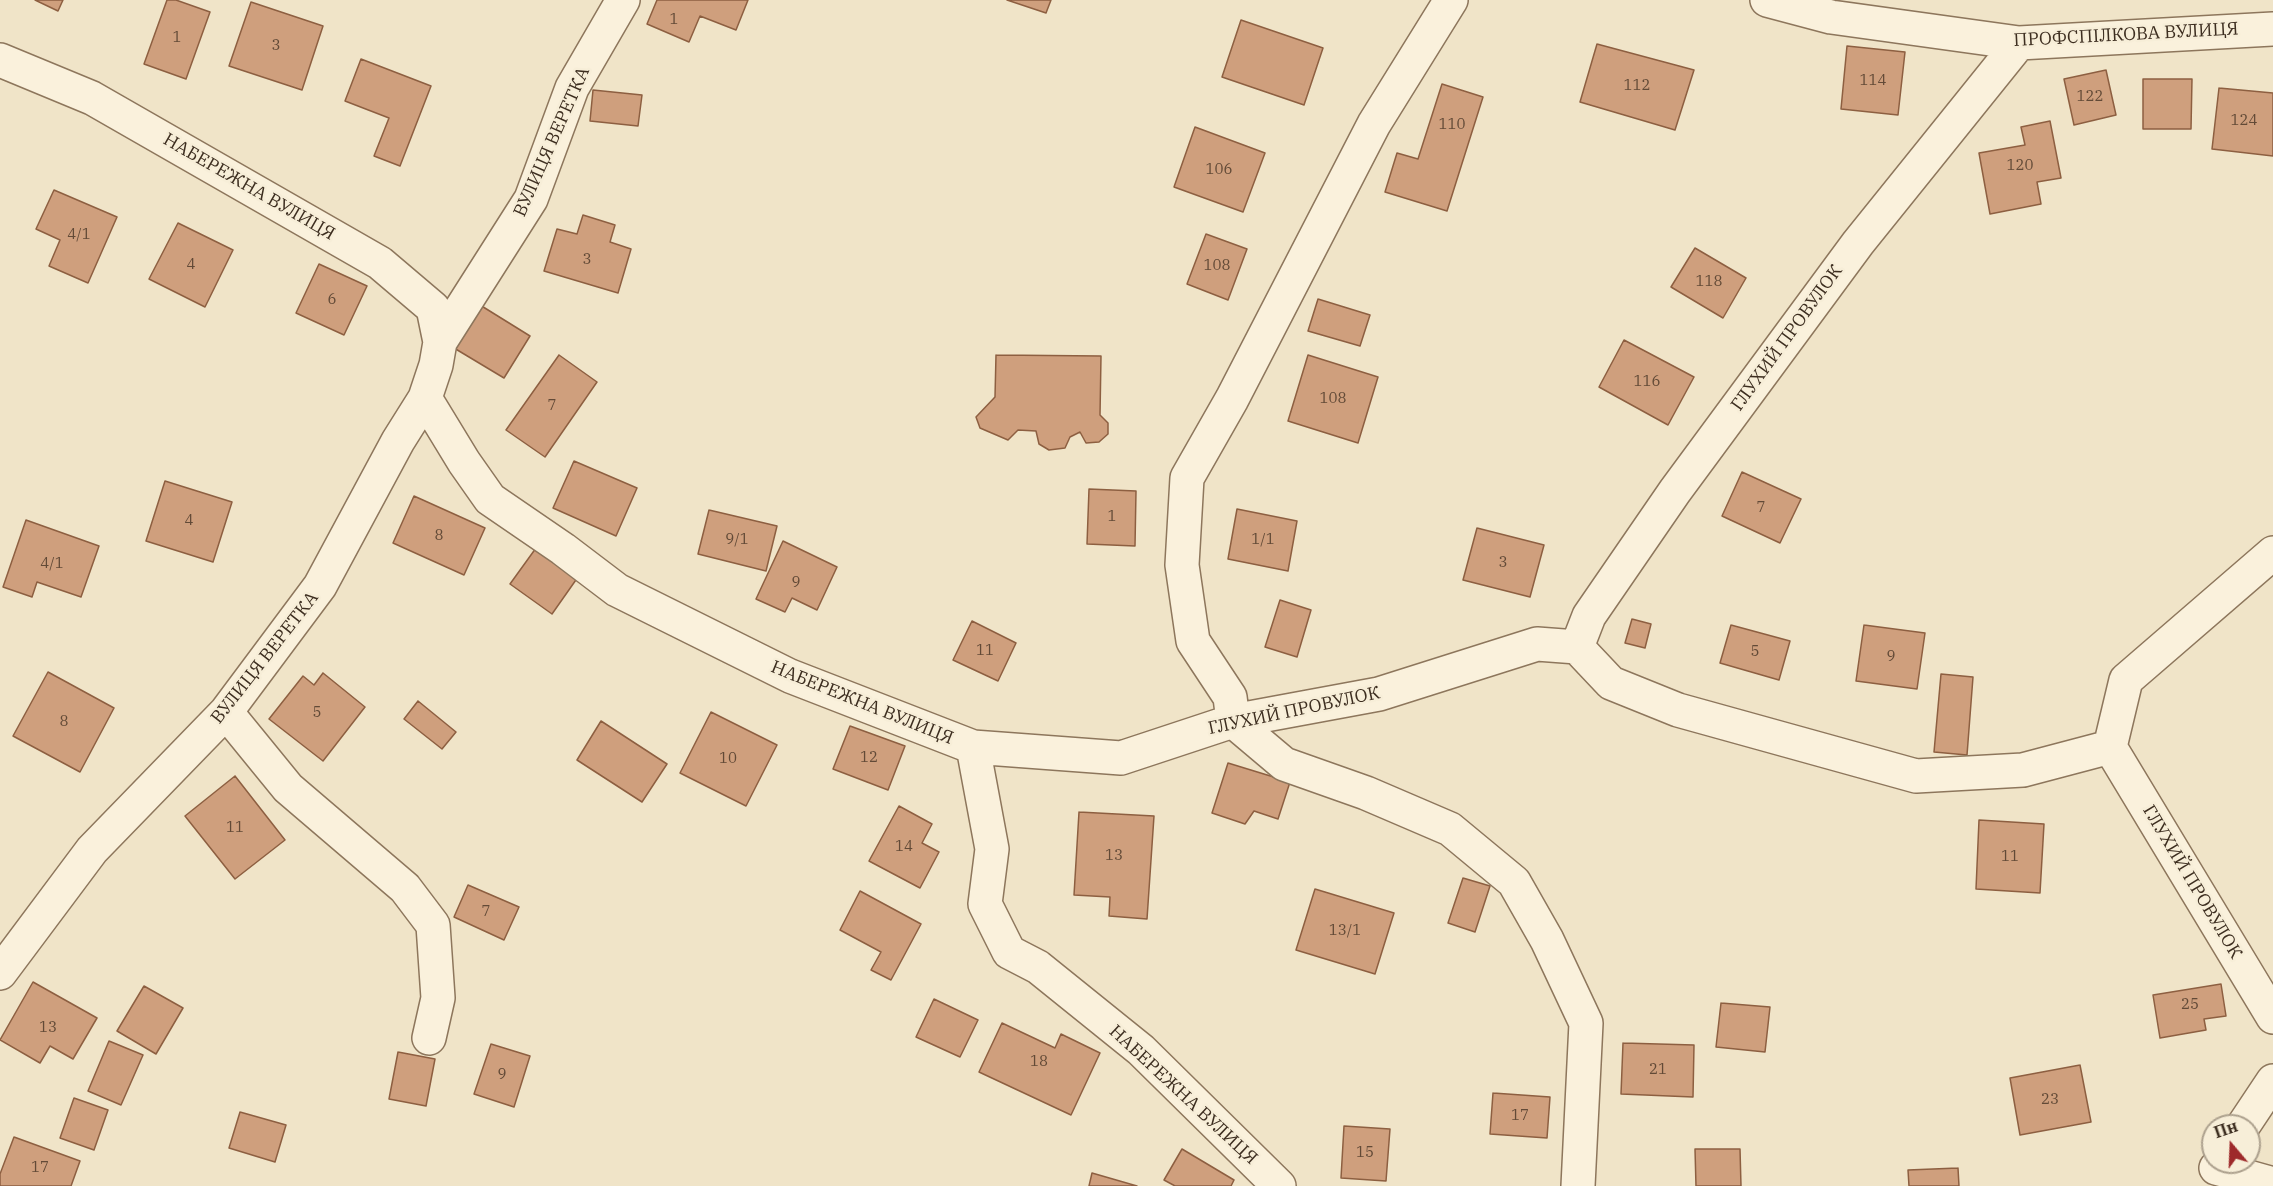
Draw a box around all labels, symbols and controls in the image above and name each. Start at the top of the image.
house number: 1 [670,11,678,29]
street label: ПРОФСПІЛКОВА ВУЛИЦЯ [2013,18,2239,52]
house number: 1 [173,29,181,47]
house number: 3 [272,37,280,55]
street label: ВУЛИЦЯ ВЕРЕТКА [509,64,595,220]
house number: 114 [1860,72,1886,90]
house number: 112 [1624,77,1650,95]
house number: 122 [2077,88,2103,106]
house number: 124 [2231,112,2257,130]
house number: 110 [1439,116,1465,134]
street label: НАБЕРЕЖНА ВУЛИЦЯ [159,129,339,245]
house number: 120 [2007,157,2033,175]
house number: 106 [1206,161,1232,179]
house number: 4/1 [67,226,91,244]
house number: 3 [583,251,591,269]
house number: 4 [187,256,195,274]
house number: 108 [1204,257,1230,275]
street label: ГЛУХИЙ ПРОВУЛОК [1727,261,1847,415]
house number: 118 [1696,273,1722,291]
house number: 6 [328,291,336,309]
house number: 116 [1634,373,1660,391]
house number: 108 [1320,390,1346,408]
house number: 7 [548,397,556,415]
house number: 7 [1757,499,1765,517]
house number: 1 [1108,508,1116,526]
house number: 4 [185,512,193,530]
house number: 8 [435,527,443,545]
house number: 9/1 [725,531,749,549]
house number: 1/1 [1251,531,1275,549]
house number: 3 [1499,554,1507,572]
house number: 4/1 [40,555,64,573]
house number: 9 [792,574,800,592]
street label: ВУЛИЦЯ ВЕРЕТКА [207,588,323,728]
house number: 11 [976,642,994,660]
house number: 5 [1751,643,1759,661]
house number: 9 [1887,648,1895,666]
street label: НАБЕРЕЖНА ВУЛИЦЯ [768,657,956,749]
street label: ГЛУХИЙ ПРОВУЛОК [1206,682,1382,740]
house number: 5 [313,704,321,722]
house number: 8 [60,713,68,731]
house number: 12 [860,749,878,767]
house number: 10 [719,750,737,768]
street label: ГЛУХИЙ ПРОВУЛОК [2138,801,2246,963]
house number: 11 [226,819,244,837]
house number: 14 [895,838,913,856]
house number: 13 [1105,847,1123,865]
house number: 11 [2001,848,2019,866]
house number: 7 [482,903,490,921]
house number: 13/1 [1329,922,1361,940]
house number: 25 [2181,996,2199,1014]
house number: 13 [39,1019,57,1037]
street label: НАБЕРЕЖНА ВУЛИЦЯ [1104,1021,1262,1169]
house number: 18 [1030,1053,1048,1071]
house number: 21 [1649,1061,1667,1079]
house number: 9 [498,1066,506,1084]
house number: 23 [2041,1091,2059,1109]
house number: 17 [1511,1107,1529,1125]
north arrow [2201,1114,2261,1174]
text: Пн [2211,1116,2240,1142]
house number: 15 [1356,1144,1374,1162]
house number: 17 [31,1159,49,1177]

